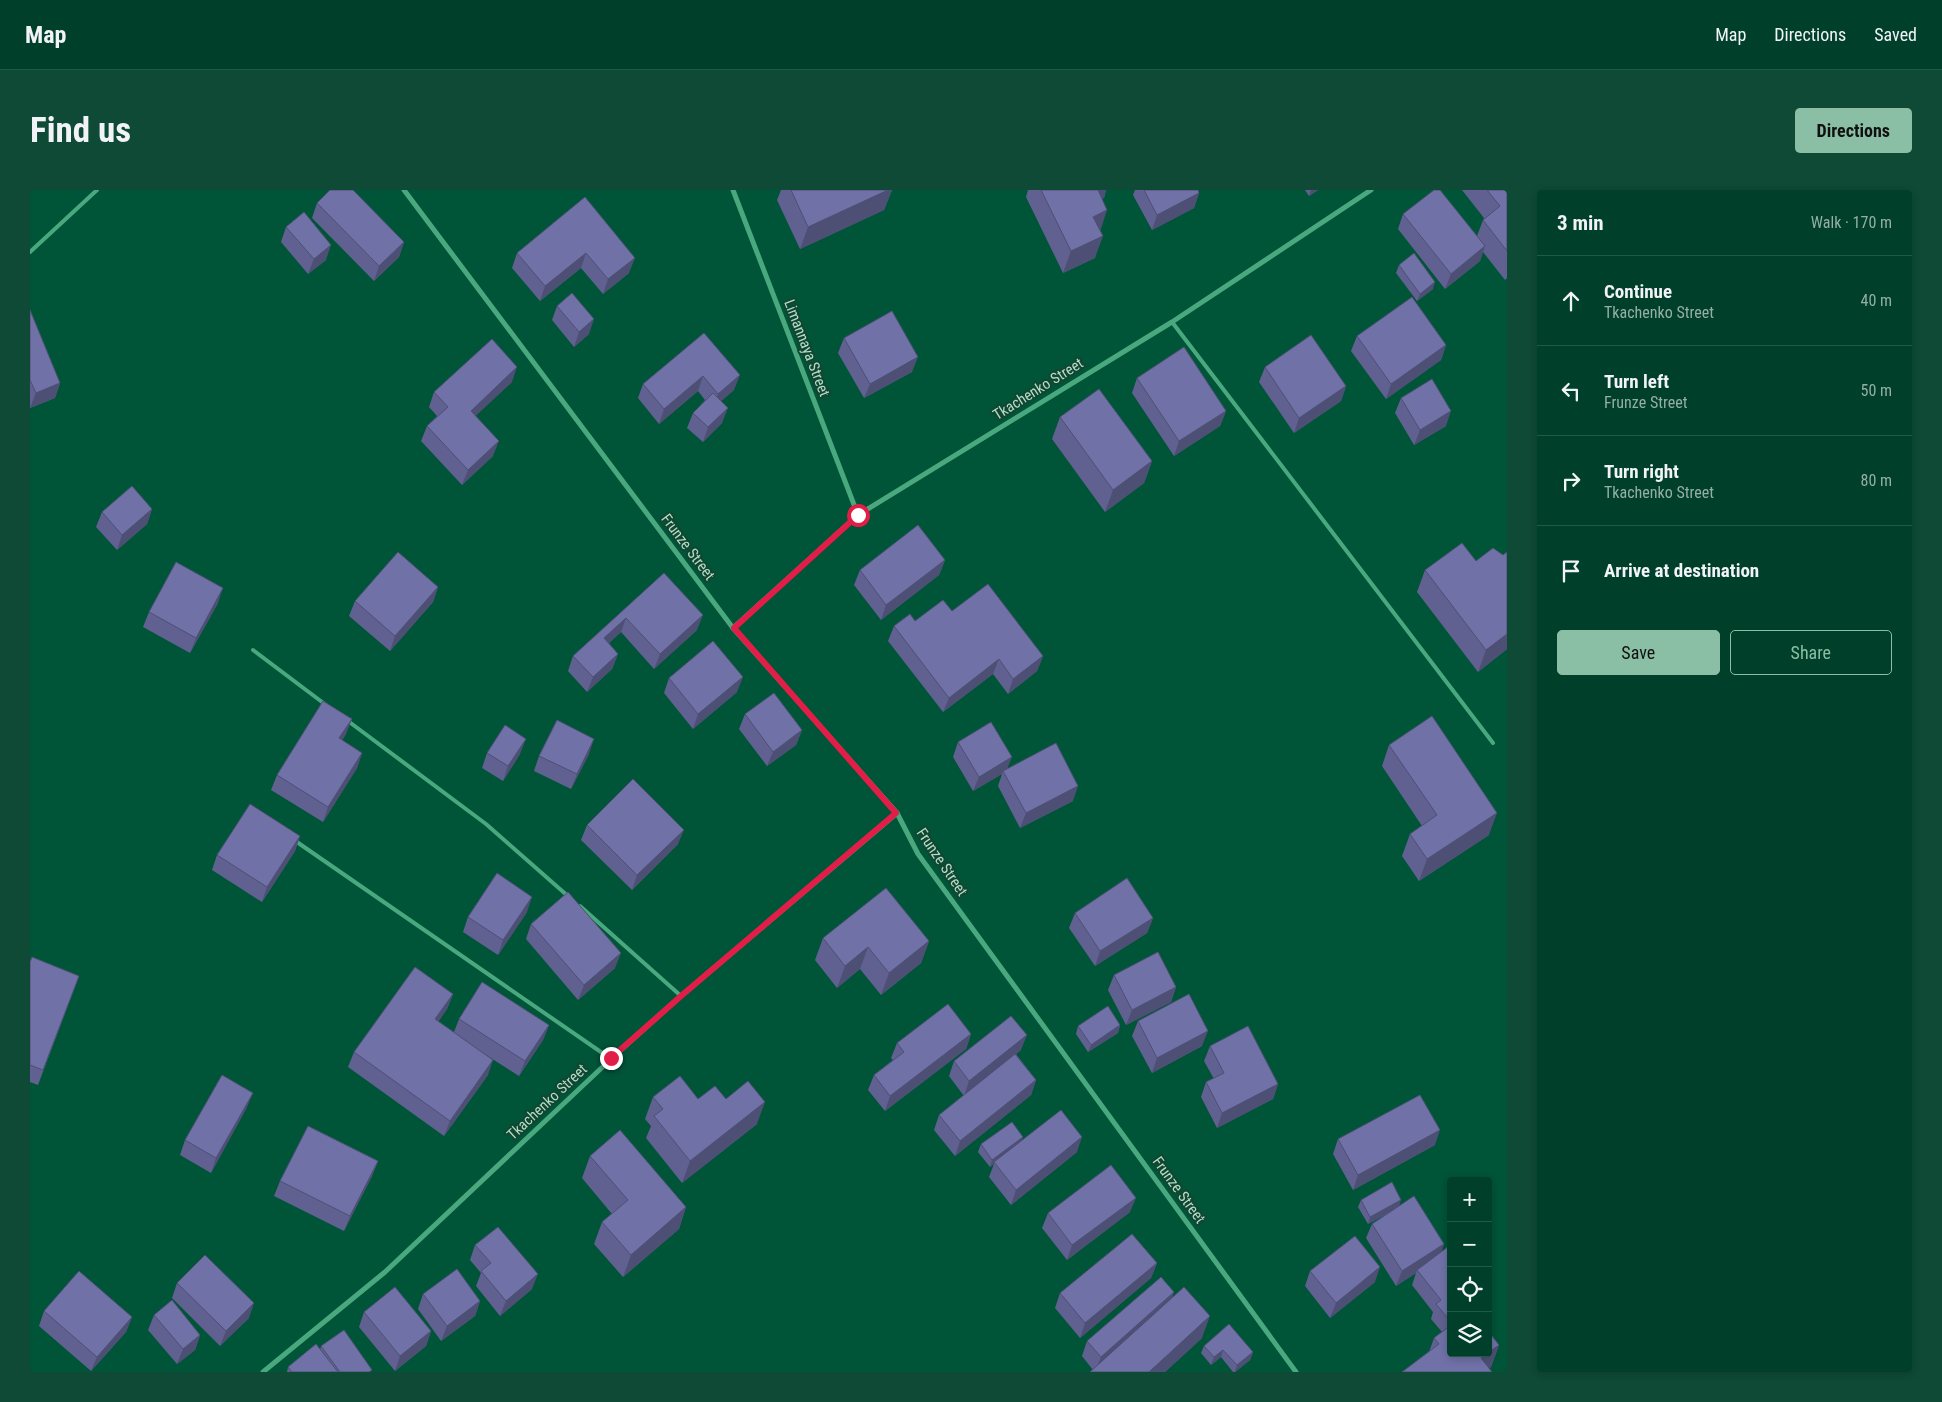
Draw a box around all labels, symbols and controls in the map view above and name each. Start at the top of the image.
text: Map [25,21,66,49]
text: Map [1715,24,1746,45]
text: Directions [1774,24,1846,45]
text: Saved [1874,24,1917,45]
button: Directions [1795,108,1912,153]
text: Find us [30,110,131,151]
text: 3 min [1557,211,1604,235]
text: Walk · 170 m [1811,213,1892,232]
text: Continue [1604,280,1672,303]
icon: ahead [1557,287,1585,315]
text: 40 m [1860,291,1892,310]
street label: Limannaya Street [780,297,834,399]
text: Tkachenko Street [1604,303,1714,322]
street label: Tkachenko Street [990,354,1086,424]
text: Turn left [1604,370,1669,393]
icon: left [1557,377,1585,405]
text: 50 m [1860,381,1892,400]
text: Frunze Street [1604,393,1687,412]
text: Turn right [1604,460,1679,483]
icon: right [1557,467,1585,495]
text: 80 m [1860,471,1892,490]
text: Tkachenko Street [1604,483,1714,502]
route start [847,504,870,527]
street label: Frunze Street [657,510,719,584]
icon: arrive [1557,557,1585,585]
text: Arrive at destination [1604,559,1759,582]
button: Save [1557,630,1720,675]
button: Share [1730,630,1892,675]
street label: Frunze Street [913,825,971,899]
route end [600,1047,623,1070]
street label: Tkachenko Street [503,1060,591,1144]
street label: Frunze Street [1149,1153,1209,1227]
map controls [1447,1177,1492,1357]
button: + [1447,1177,1492,1222]
button: − [1447,1222,1492,1267]
button: locate [1447,1267,1492,1312]
button: layers [1447,1312,1492,1357]

